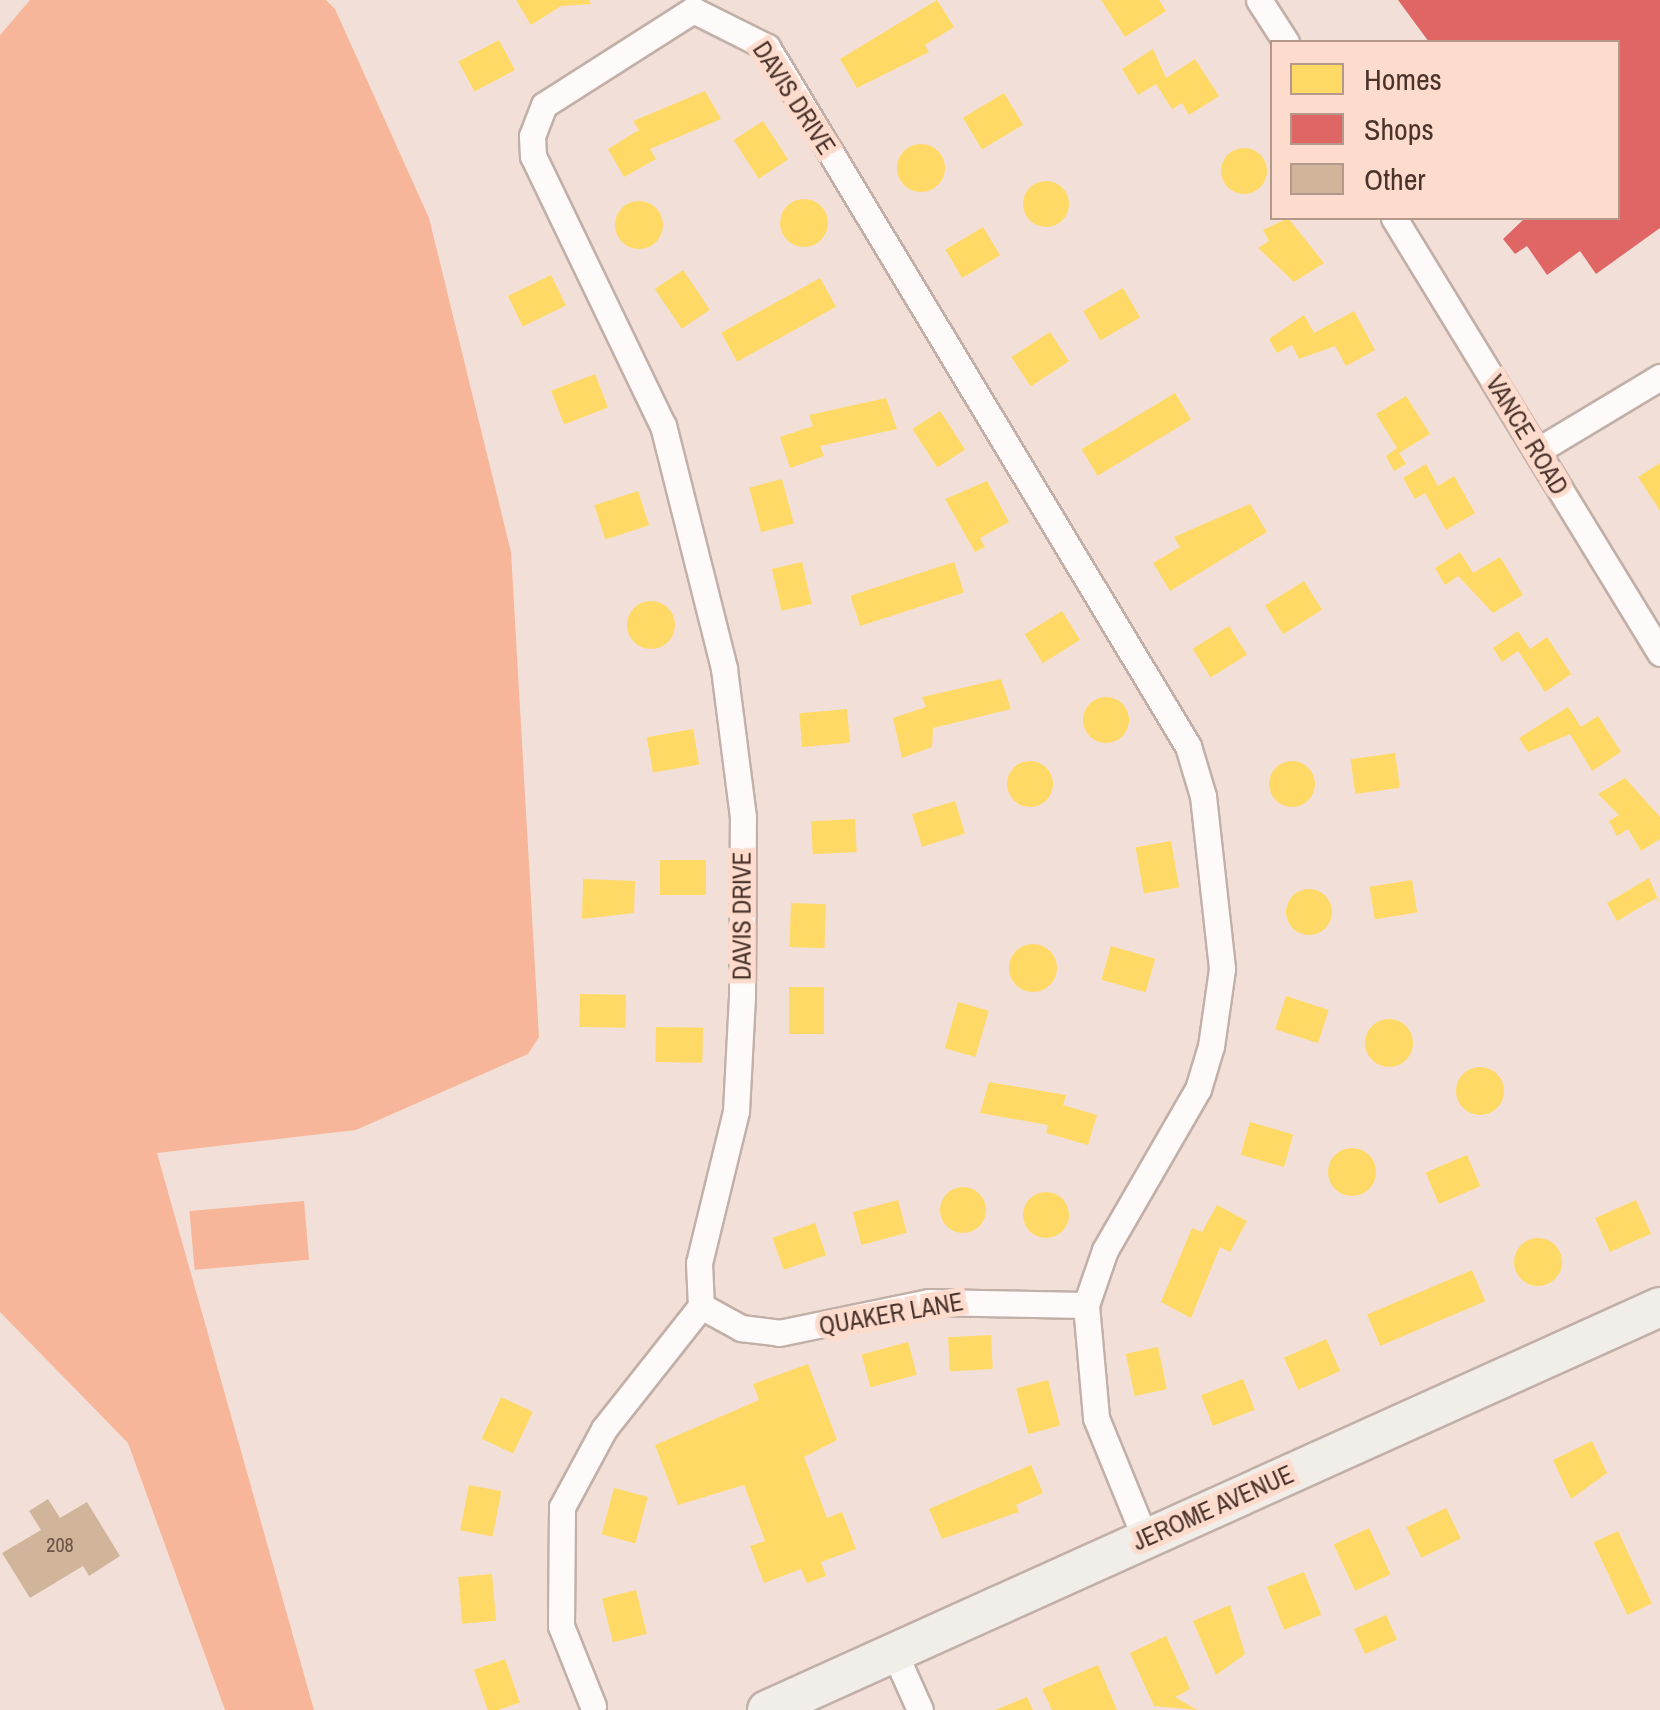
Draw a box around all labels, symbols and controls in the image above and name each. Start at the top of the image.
street label: DAVIS DRIVE [746,36,842,160]
legend [1270,40,1620,220]
text: Homes [1364,59,1442,99]
text: Shops [1364,109,1434,149]
text: Other [1364,159,1426,199]
street label: VANCE ROAD [1480,370,1574,500]
street label: DAVIS DRIVE [727,852,757,980]
street label: QUAKER LANE [817,1287,965,1341]
street label: JEROME AVENUE [1127,1459,1299,1557]
house number: 208 [46,1532,74,1556]

